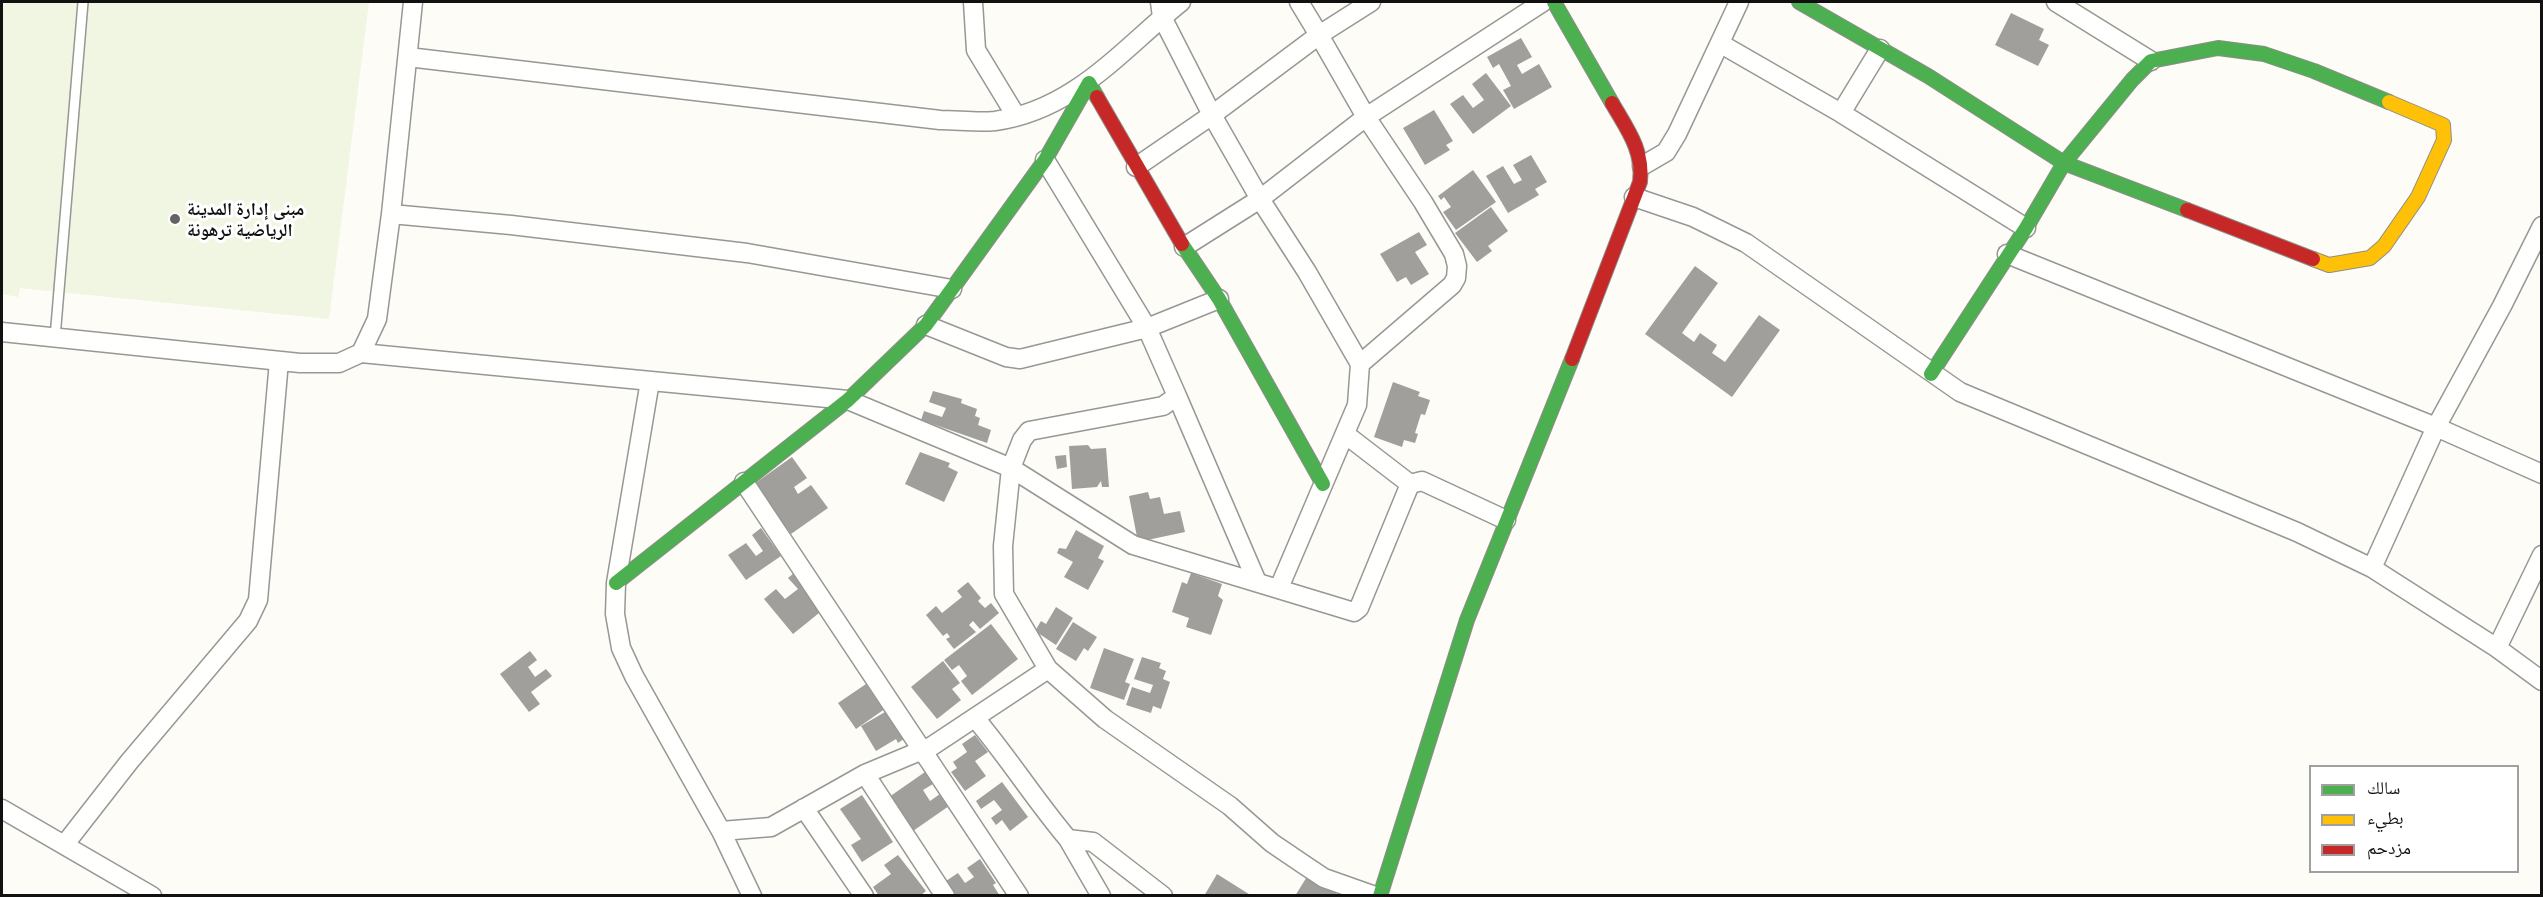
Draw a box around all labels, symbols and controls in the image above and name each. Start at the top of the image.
place label: مبنى إدارة المدينة الرياضية ترهونة [187,198,304,240]
marker: مبنى إدارة المدينة الرياضية ترهونة [168,212,182,226]
legend [2309,765,2519,873]
text: سالك [2367,775,2400,799]
text: بطيء [2367,805,2404,829]
text: مزدحم [2367,835,2411,859]

